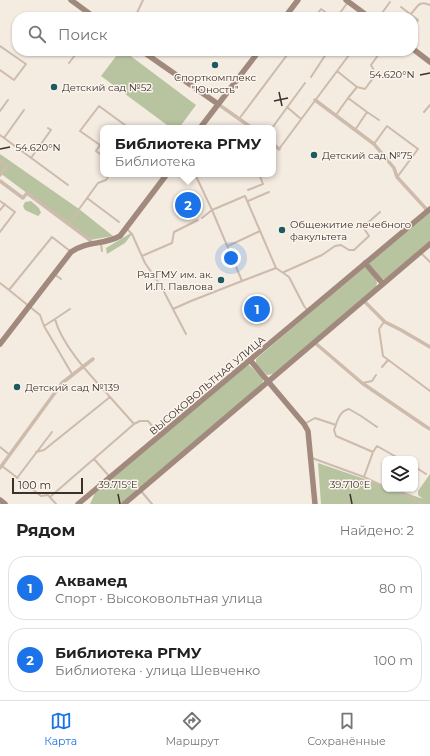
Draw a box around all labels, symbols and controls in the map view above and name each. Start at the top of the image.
search box [12,12,418,56]
icon: search [26,23,48,45]
text: Поиск [58,25,107,44]
marker: Спорткомплекс "Юность" [210,60,220,70]
text: 54.620°N [369,68,415,81]
place label: Спорткомплекс "Юность" [174,71,256,96]
place label: Детский сад №52 [62,81,152,94]
marker: Детский сад №52 [49,82,59,92]
popup [100,125,276,177]
text: Библиотека РГМУ [115,134,261,153]
text: 54.620°N [15,141,61,154]
place label: Детский сад №75 [322,149,413,162]
marker: Детский сад №75 [309,150,319,160]
text: Библиотека [115,153,196,169]
pin: 2 [175,190,201,220]
place label: Общежитие лечебного факультета [290,218,411,243]
marker: Общежитие лечебного факультета [277,225,287,235]
your location [221,248,241,268]
place label: РязГМУ им. ак. И.П. Павлова [137,268,213,293]
marker: РязГМУ им. ак. И.П. Павлова [216,275,226,285]
pin: 1 [244,294,270,324]
street label: ВЫСОКОВОЛЬТНАЯ УЛИЦА [147,333,268,438]
place label: Детский сад №139 [25,381,119,394]
marker: Детский сад №139 [12,382,22,392]
map controls [382,456,418,492]
button: layers [382,456,418,492]
scale bar [12,476,83,495]
text: 100 m [18,478,51,492]
text: 39.715°E [98,478,138,491]
text: 39.710°E [330,478,371,491]
text: Рядом [16,520,75,540]
text: Найдено: 2 [340,522,414,538]
text: Аквамед [55,571,127,590]
text: 1 [27,580,33,596]
text: 80 m [379,580,413,596]
text: Спорт · Высоковольтная улица [55,590,263,606]
text: Библиотека РГМУ [55,643,202,662]
text: 2 [26,652,34,668]
text: 100 m [374,652,413,668]
text: Библиотека · улица Шевченко [55,662,260,678]
tab: Карта [44,710,77,748]
tab: Маршрут [165,710,219,748]
tab: Сохранённые [307,710,386,748]

